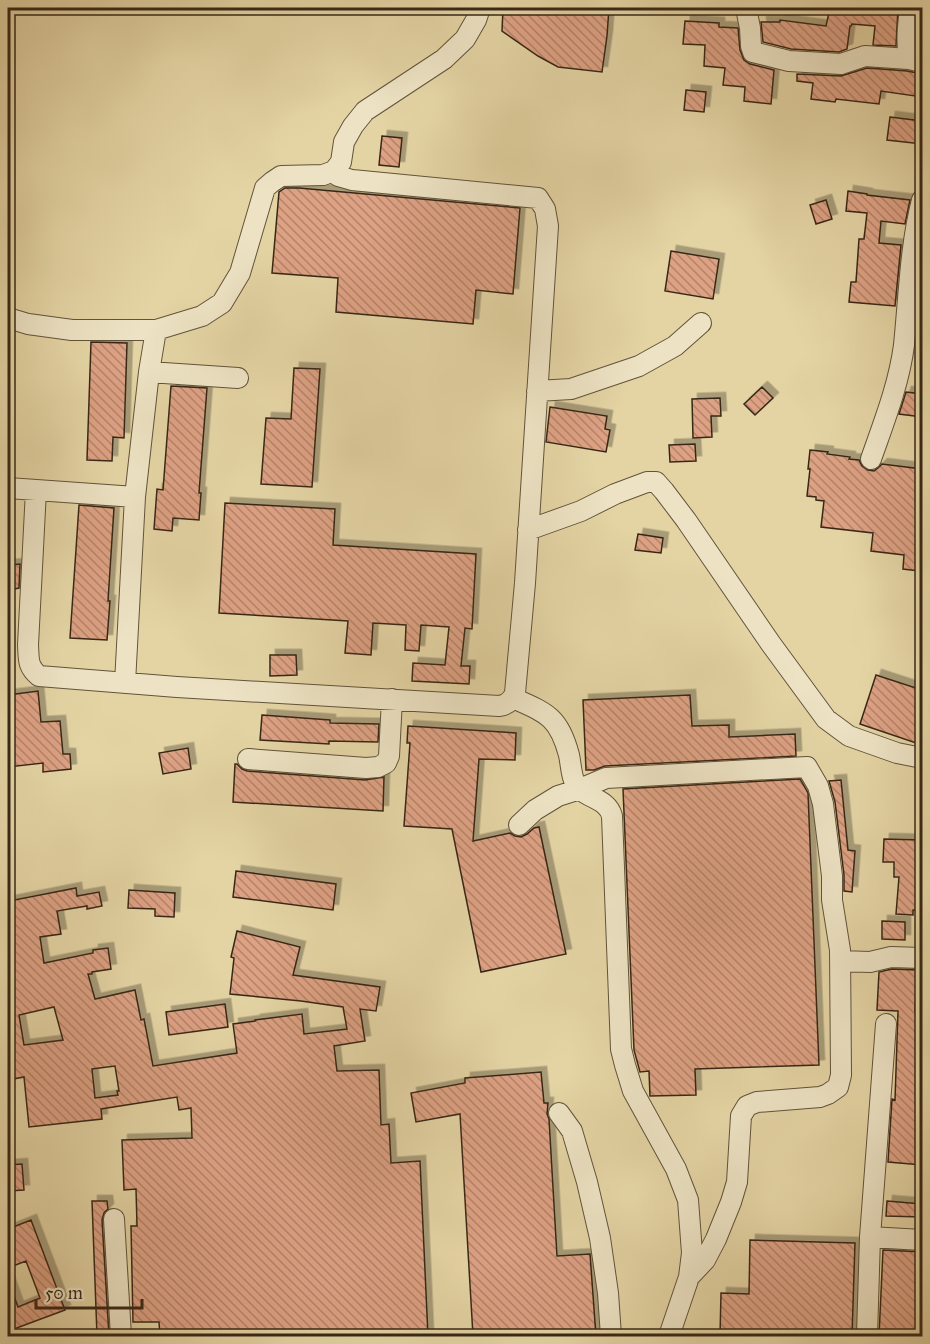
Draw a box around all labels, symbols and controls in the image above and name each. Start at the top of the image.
scale bar [36,1272,142,1310]
text: 50 m [45,1282,83,1304]

